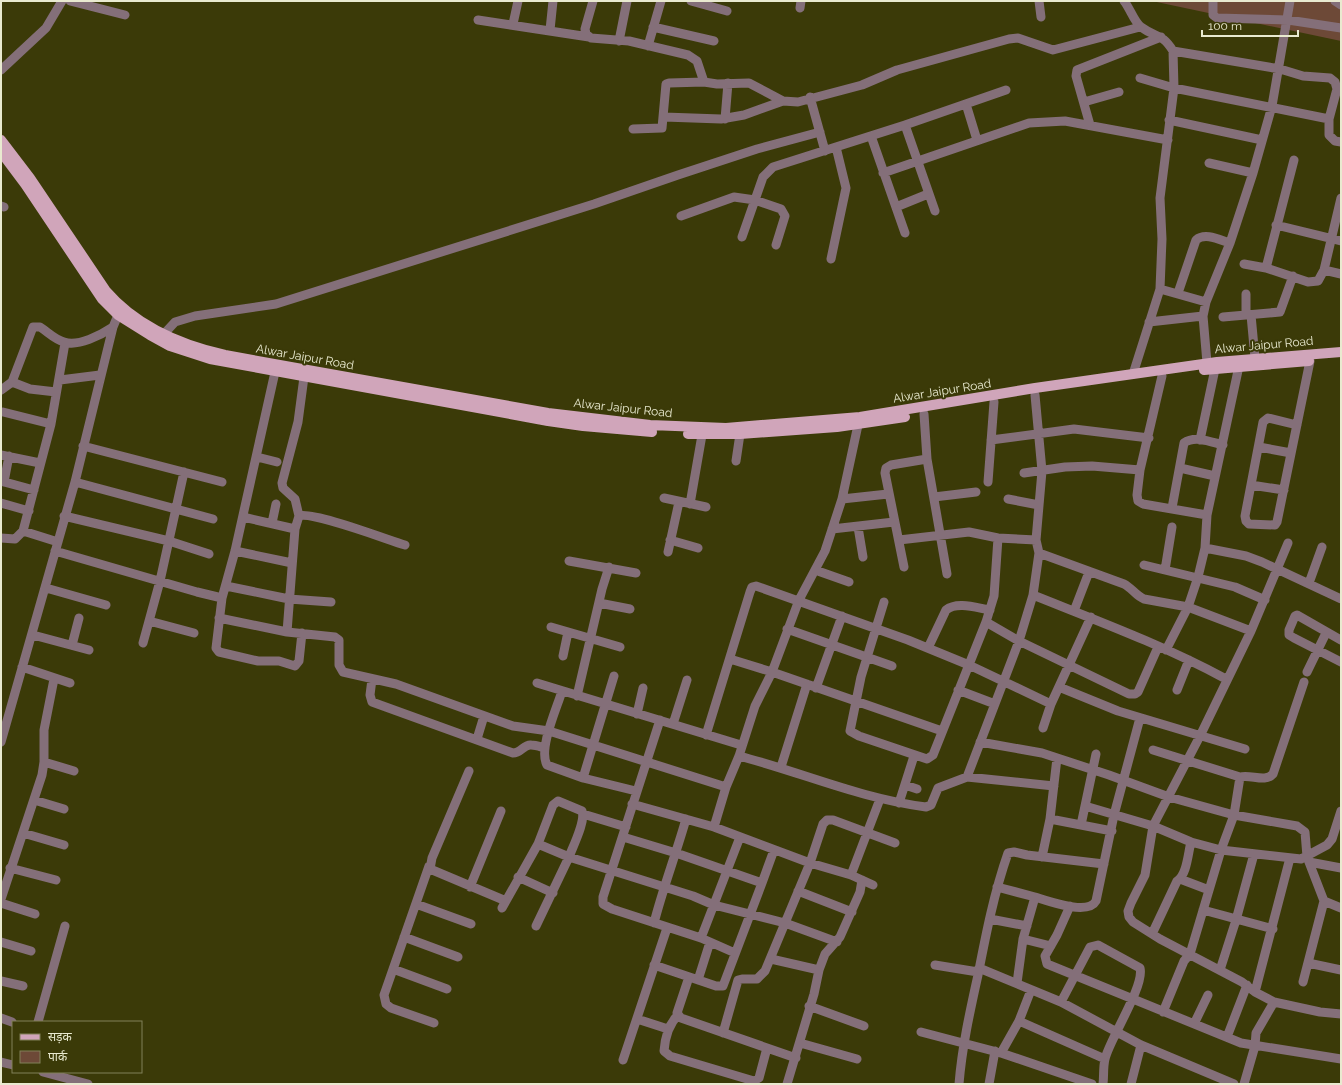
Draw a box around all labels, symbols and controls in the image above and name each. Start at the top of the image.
scale bar [1202,12,1298,38]
text: 100 m [1208,19,1242,33]
street label: Alwar Jaipur Road [1214,334,1314,356]
street label: Alwar Jaipur Road [255,341,355,373]
street label: Alwar Jaipur Road [892,376,992,406]
street label: Alwar Jaipur Road [573,396,673,420]
legend [12,1021,142,1073]
text: सड़क [48,1030,73,1044]
text: पार्क [48,1050,68,1064]

